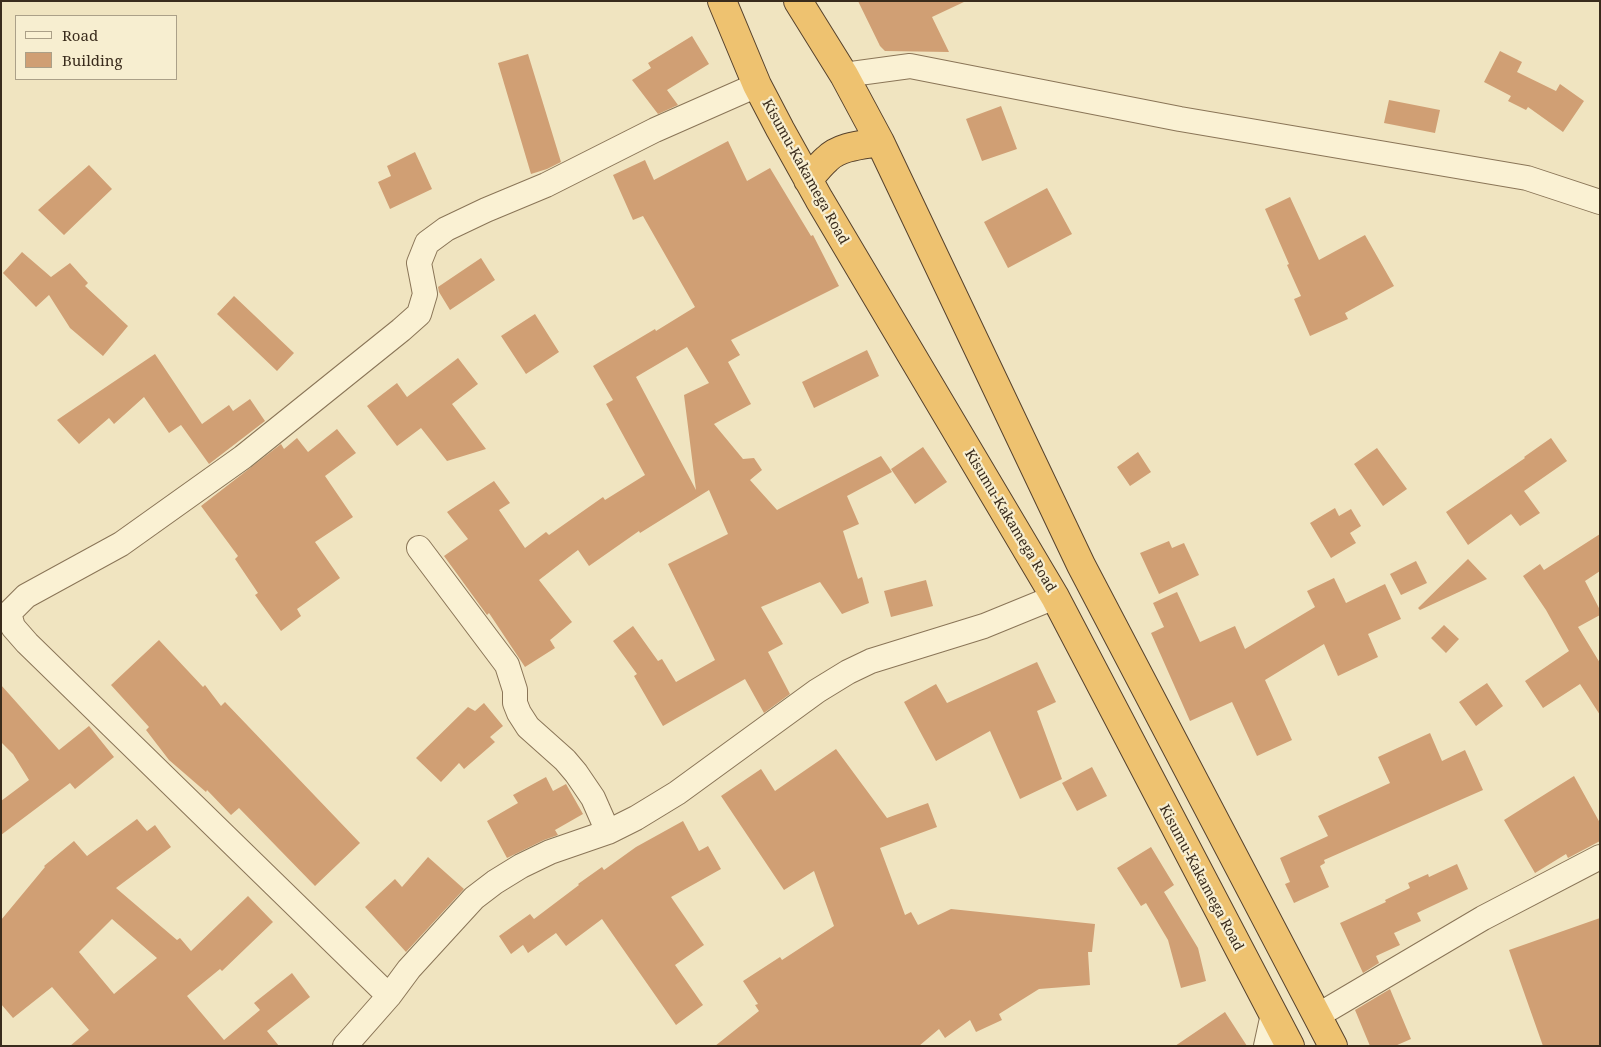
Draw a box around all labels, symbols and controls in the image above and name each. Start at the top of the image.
legend [15,15,178,80]
text: Road [62,25,98,45]
text: Building [62,50,123,70]
street label: Kisumu-Kakamega Road [758,97,852,247]
street label: Kisumu-Kakamega Road [961,447,1059,595]
street label: Kisumu-Kakamega Road [1155,802,1247,954]

